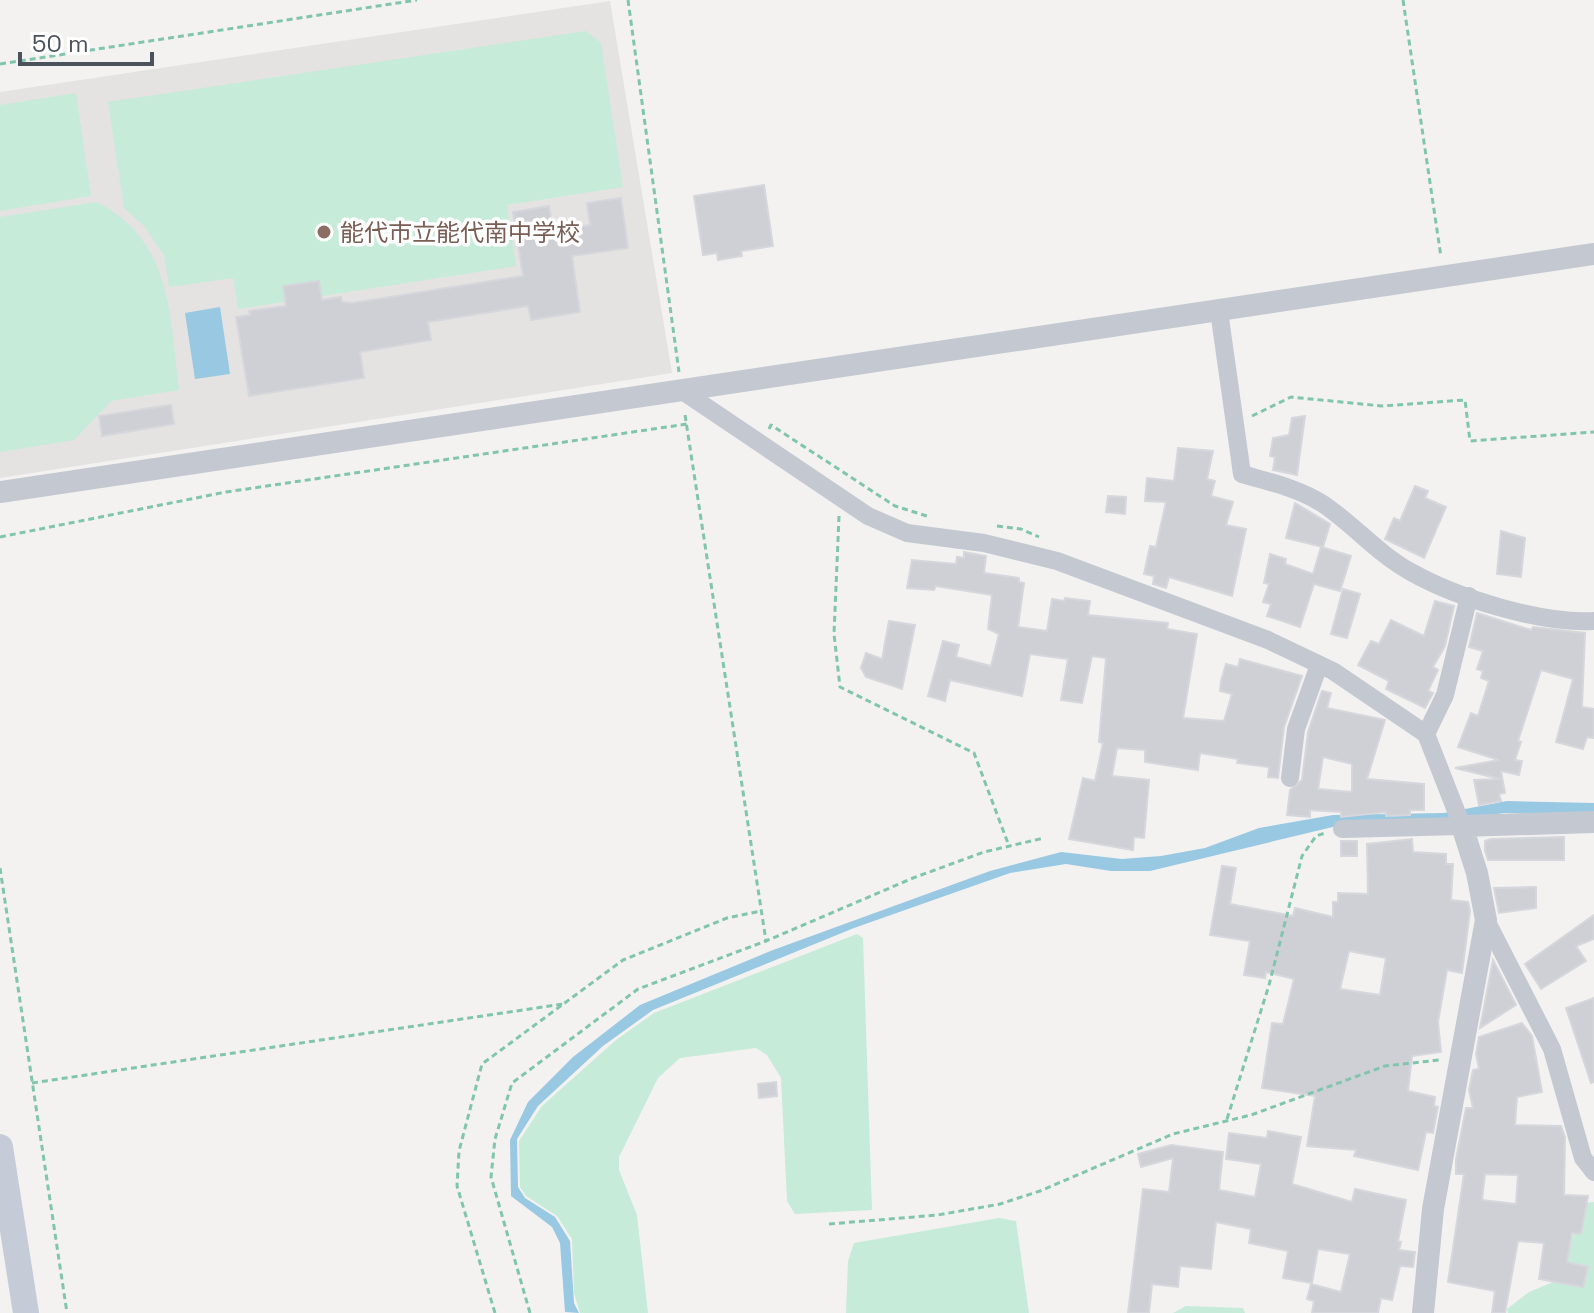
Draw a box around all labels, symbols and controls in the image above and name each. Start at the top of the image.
scale bar [20,16,152,66]
text: 50 m [32,28,89,59]
place label: 能代市立能代南中学校 [340,217,580,248]
marker: 能代市立能代南中学校 [315,223,333,241]

